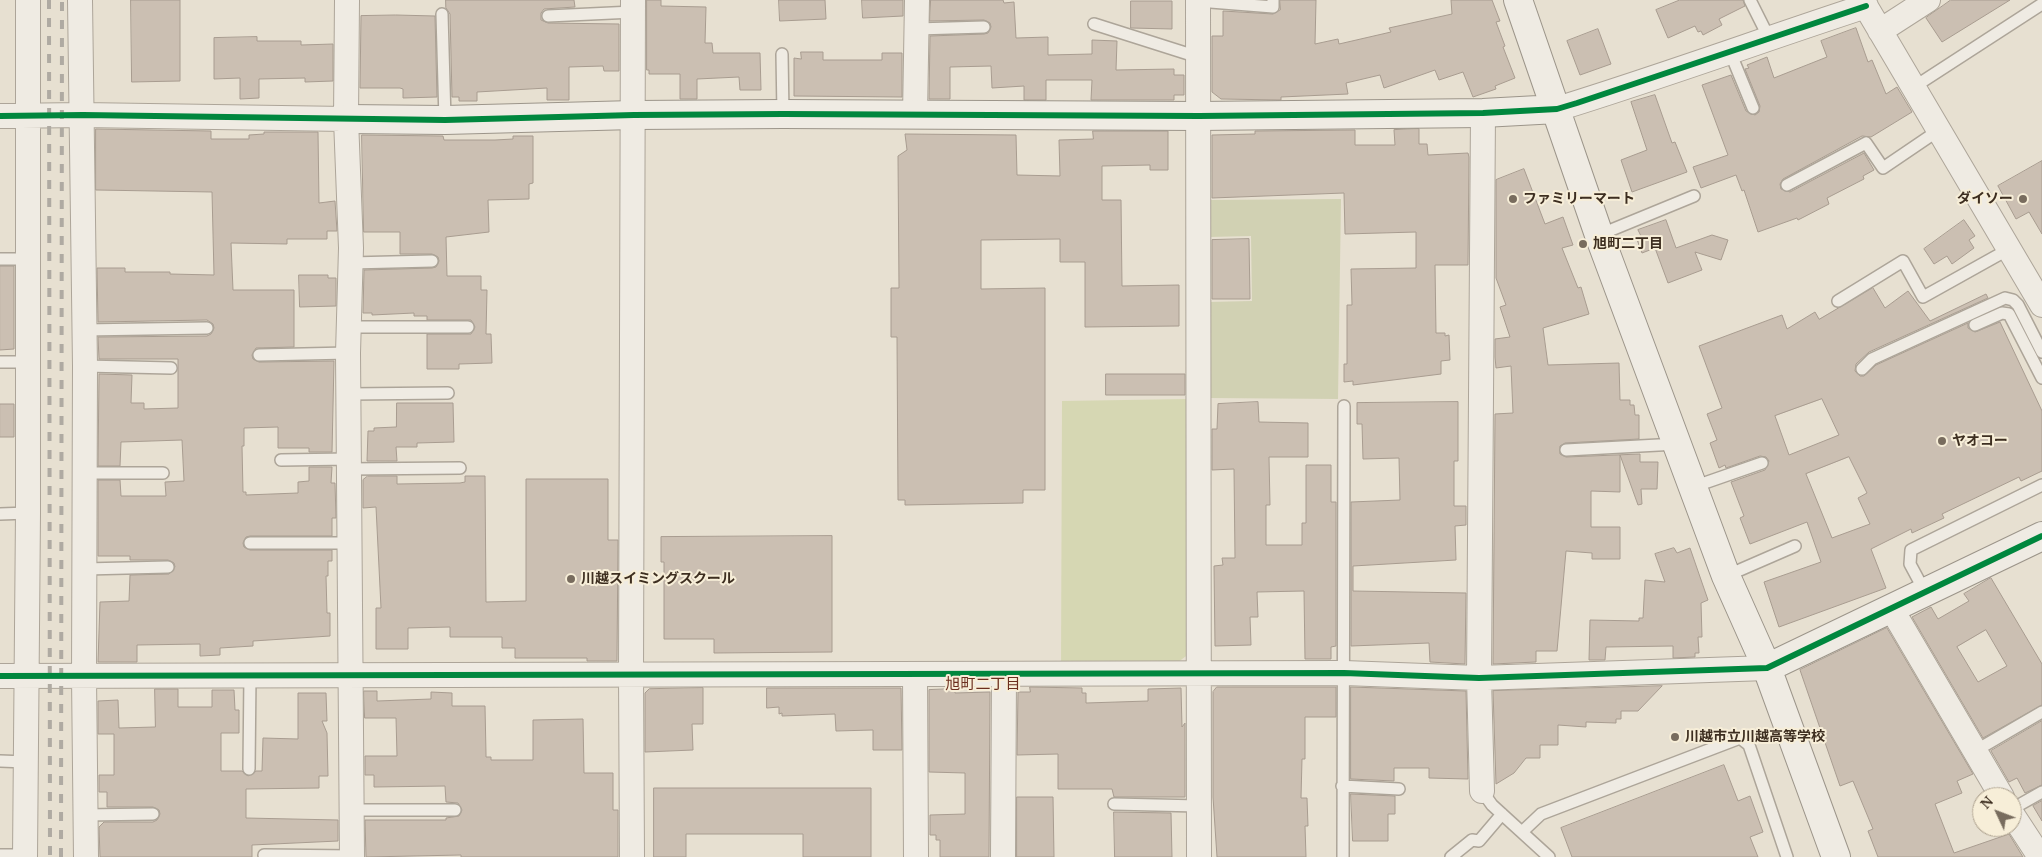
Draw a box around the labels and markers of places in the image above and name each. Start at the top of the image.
place label: ファミリーマート [1523,191,1635,207]
place label: ダイソー [1957,191,2013,207]
marker: ファミリーマート [1507,193,1519,205]
marker: ダイソー [2017,193,2029,205]
place label: 旭町二丁目 [1593,236,1663,252]
marker: 旭町二丁目 [1577,238,1589,250]
place label: ヤオコー [1952,433,2008,449]
marker: ヤオコー [1936,435,1948,447]
place label: 川越スイミングスクール [581,571,735,587]
marker: 川越スイミングスクール [565,573,577,585]
place label: 川越市立川越高等学校 [1685,729,1825,745]
marker: 川越市立川越高等学校 [1669,731,1681,743]

